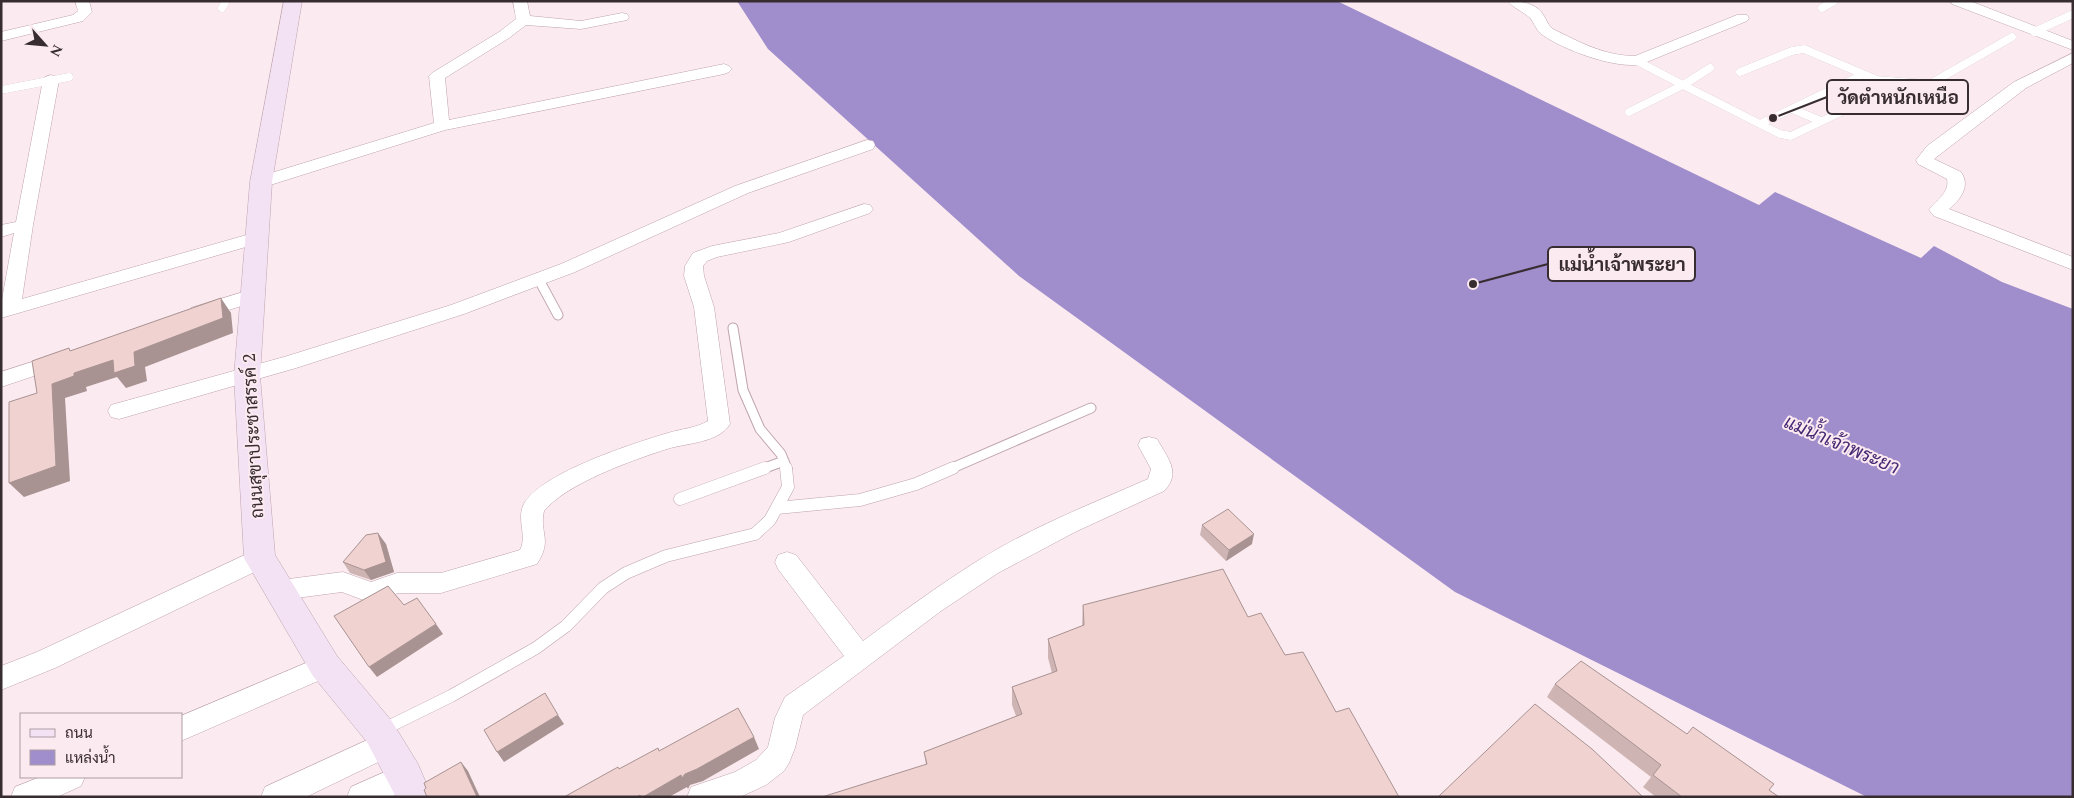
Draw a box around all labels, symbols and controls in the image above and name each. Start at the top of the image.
north arrow [20,20,70,70]
text: N [44,41,68,61]
callout: วัดตำหนักเหนือ [1827,80,1968,114]
text: วัดตำหนักเหนือ [1837,84,1959,113]
callout: แม่น้ำเจ้าพระยา [1548,247,1695,281]
text: แม่น้ำเจ้าพระยา [1558,247,1686,280]
street label: ถนนสุขาประชาสรรค์ 2 [236,353,271,519]
water label: แม่น้ำเจ้าพระยา [1779,406,1904,483]
legend [20,713,182,778]
text: ถนน [65,722,93,745]
text: แหล่งน้ำ [65,745,116,770]

